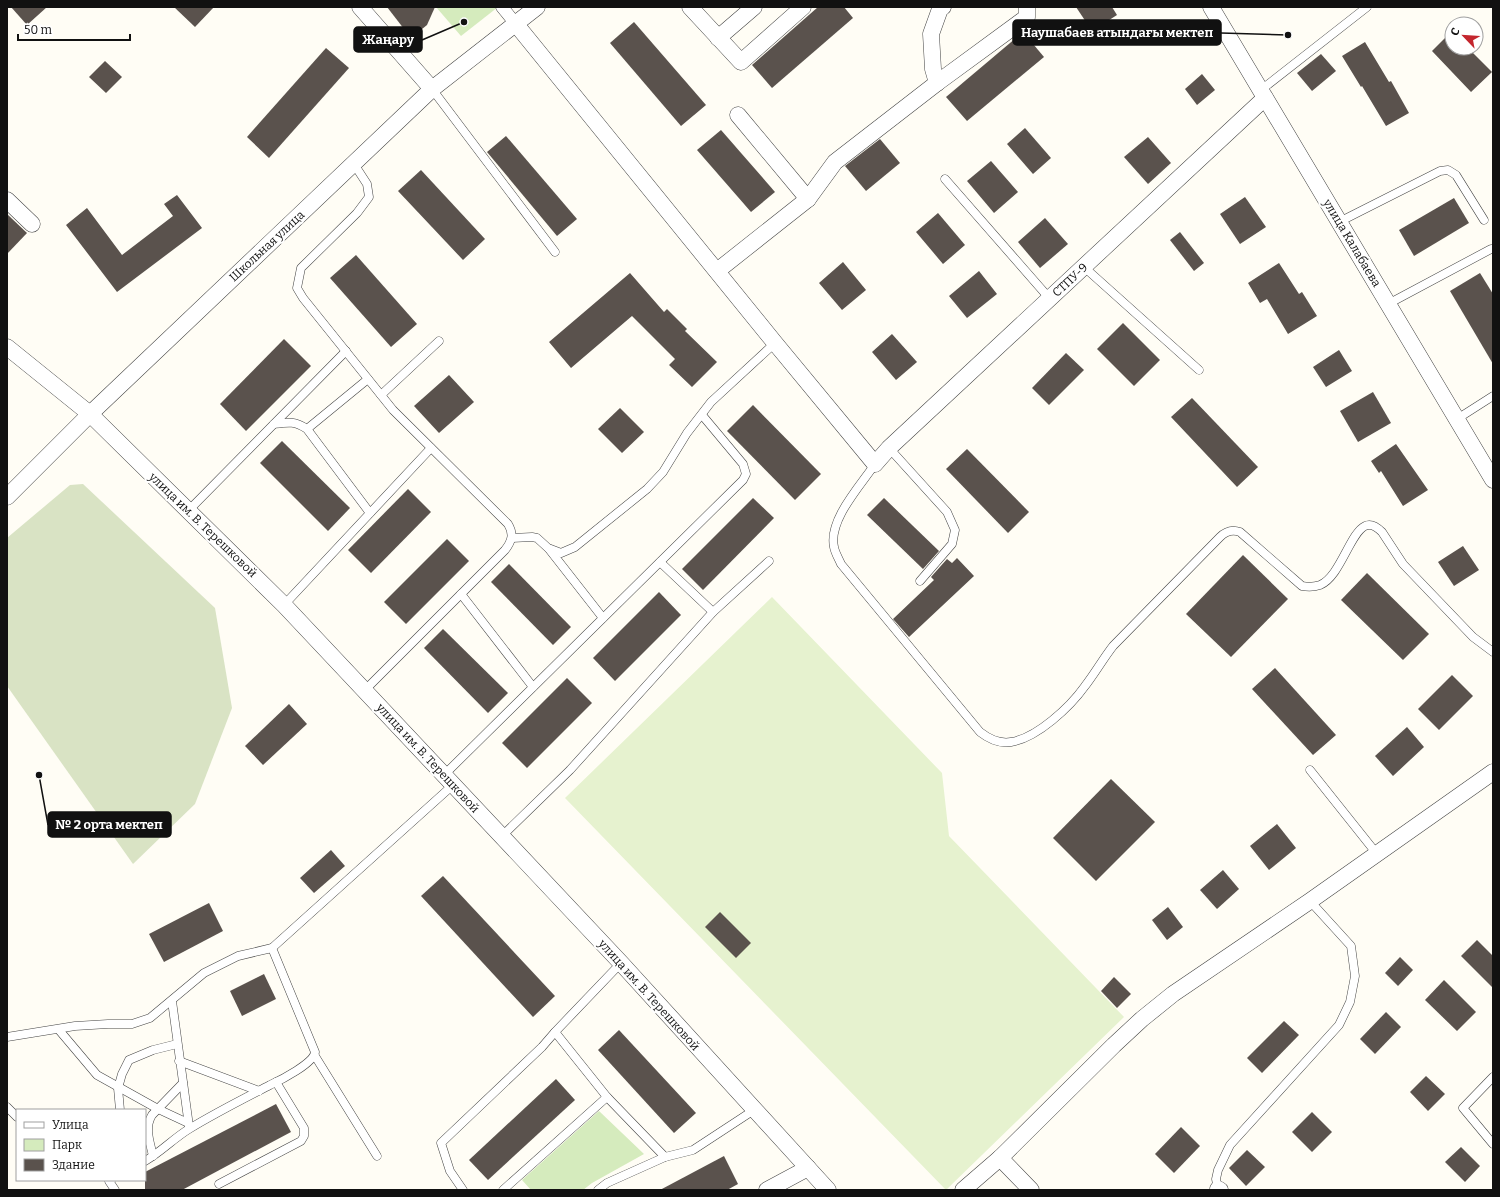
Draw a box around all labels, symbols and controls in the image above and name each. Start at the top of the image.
scale bar [18,16,130,42]
north arrow [1444,16,1484,56]
callout: Наушабаев атындағы мектеп [1013,20,1221,45]
text: 50 m [24,23,53,37]
text: Наушабаев атындағы мектеп [1021,25,1213,40]
text: С [1448,26,1463,38]
callout: Жаңару [354,27,422,52]
text: Жаңару [362,32,415,47]
street label: улица Калабаева [1320,196,1384,290]
street label: Школьная улица [227,207,308,284]
street label: СТПУ-9 [1049,260,1091,300]
street label: улица им. В. Терешковой [146,469,260,580]
street label: улица им. В. Терешковой [373,700,482,816]
callout: № 2 орта мектеп [48,812,171,837]
text: № 2 орта мектеп [55,817,163,832]
street label: улица им. В. Терешковой [595,936,703,1053]
legend [16,1109,146,1181]
text: Улица [52,1118,89,1132]
text: Парк [52,1138,82,1152]
text: Здание [52,1158,95,1172]

